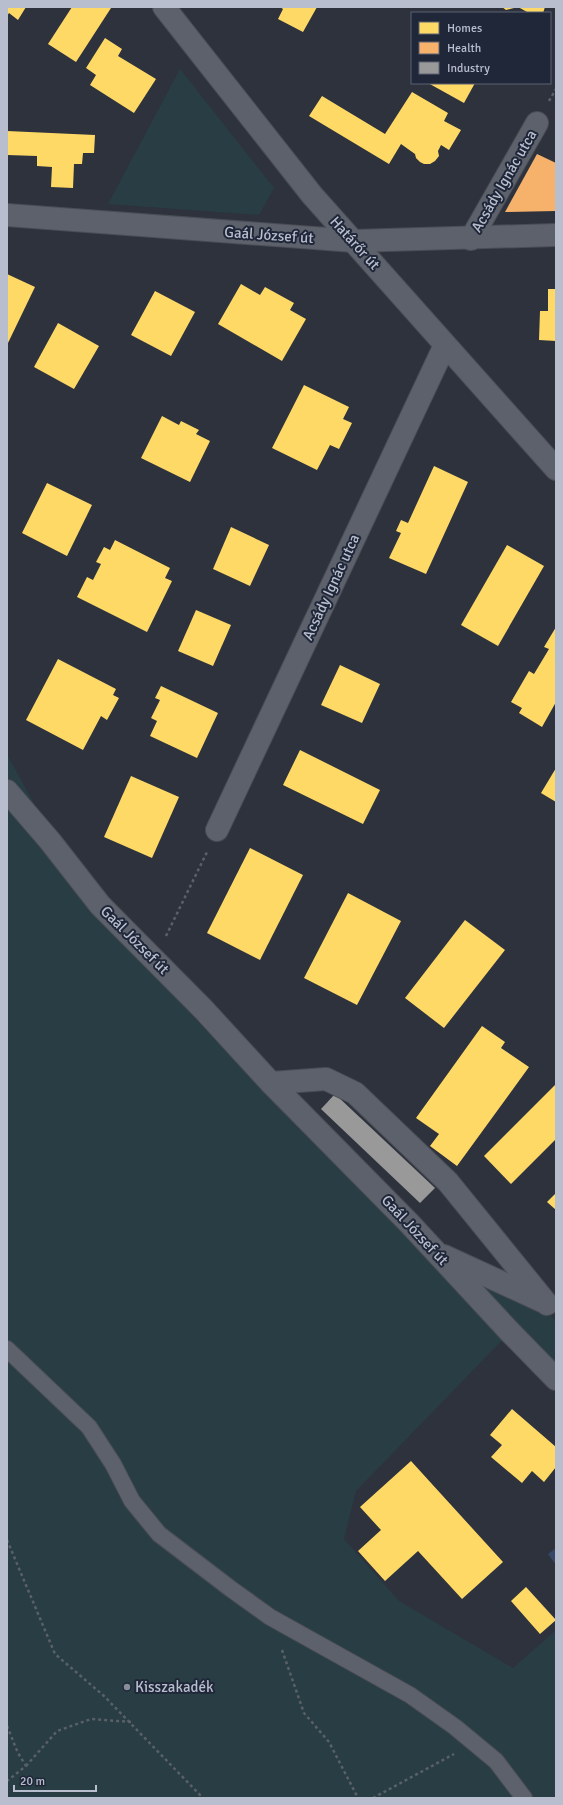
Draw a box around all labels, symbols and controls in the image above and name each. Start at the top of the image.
legend [411,12,551,84]
text: Homes [447,21,482,36]
text: Health [447,41,481,56]
text: Industry [447,61,490,76]
street label: Acsády Ignác utca [467,127,541,235]
street label: Határőr út [326,213,384,273]
street label: Gaál József út [224,223,314,247]
street label: Acsády Ignác utca [299,531,363,643]
street label: Gaál József út [97,902,173,978]
street label: Gaál József út [378,1191,452,1269]
place label: Kisszakadék [135,1678,214,1696]
marker: Kisszakadék [122,1682,132,1692]
scale bar [14,1767,96,1793]
text: 20 m [20,1774,45,1789]

